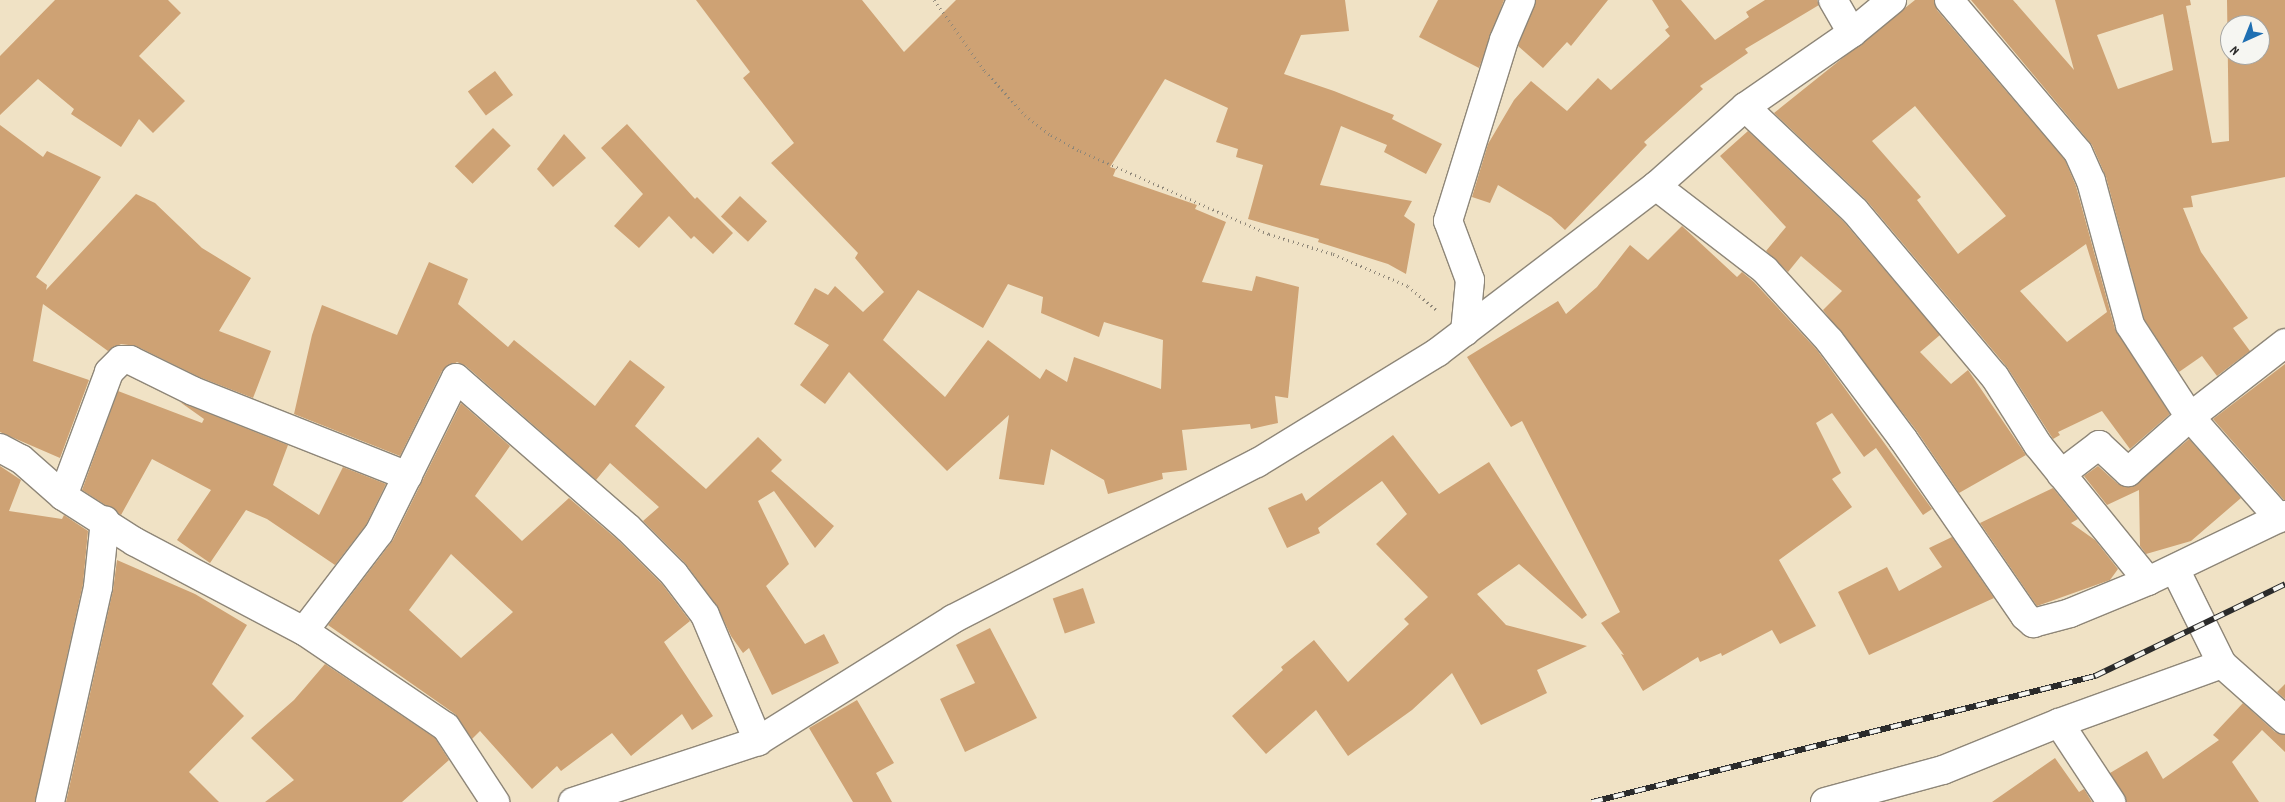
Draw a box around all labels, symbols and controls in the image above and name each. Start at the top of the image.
north arrow [2220,15,2270,65]
text: N [2226,40,2245,60]

